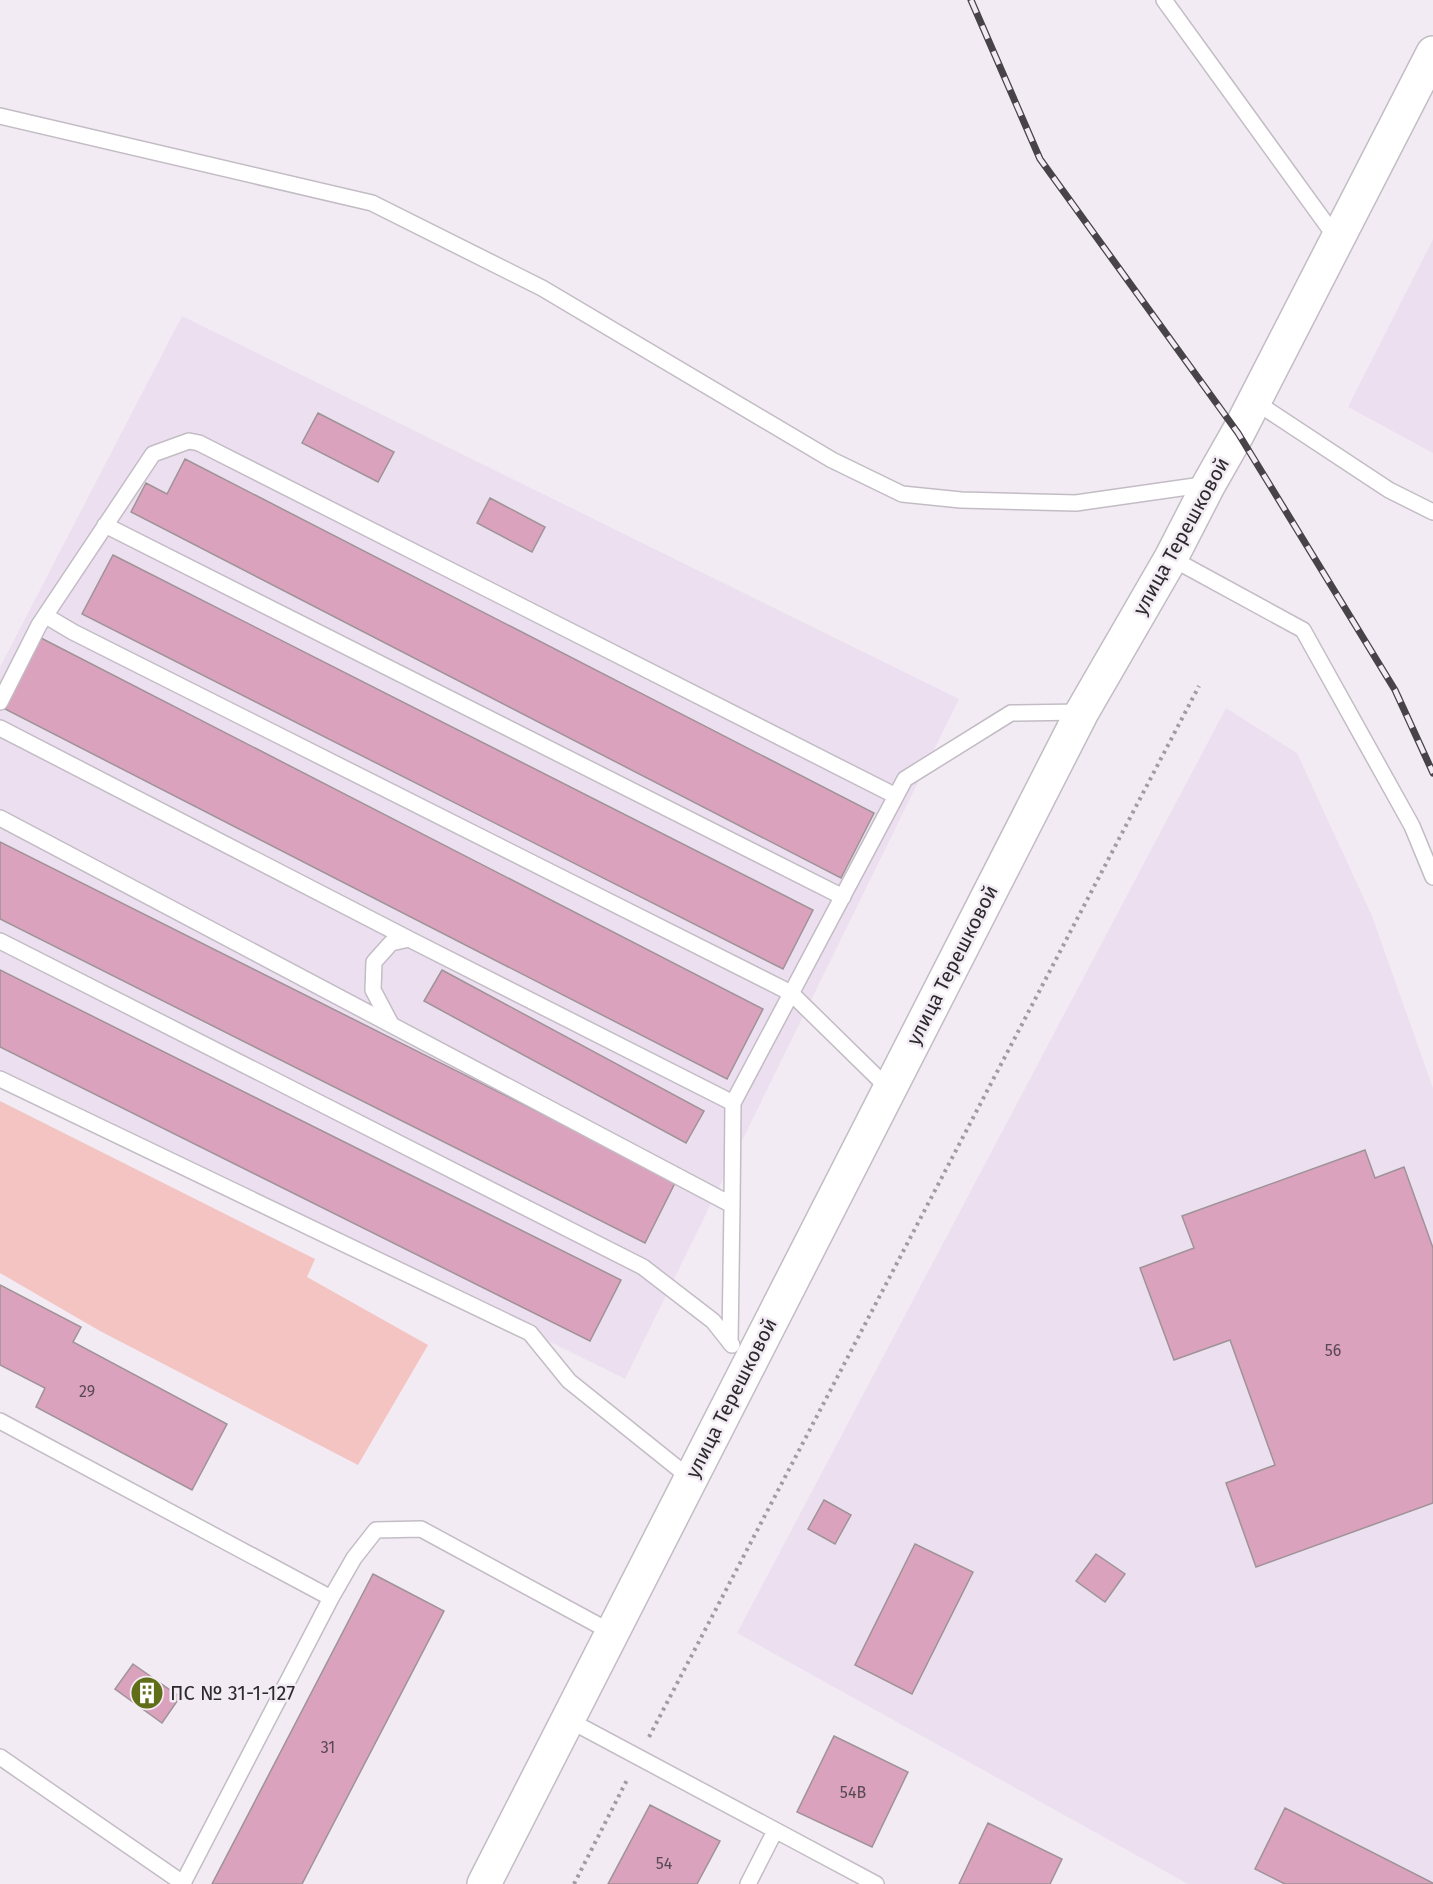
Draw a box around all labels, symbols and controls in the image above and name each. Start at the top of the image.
street label: улица Терешковой [1128,453,1234,619]
street label: улица Терешковой [901,881,1003,1049]
street label: улица Терешковой [680,1314,782,1482]
house number: 56 [1325,1341,1341,1360]
house number: 29 [79,1382,95,1401]
building icon: ПС № 31-1-127 [129,1675,165,1711]
place label: ПС № 31-1-127 [170,1681,295,1705]
house number: 31 [321,1738,335,1757]
house number: 54В [840,1783,866,1802]
house number: 54 [656,1854,673,1873]

